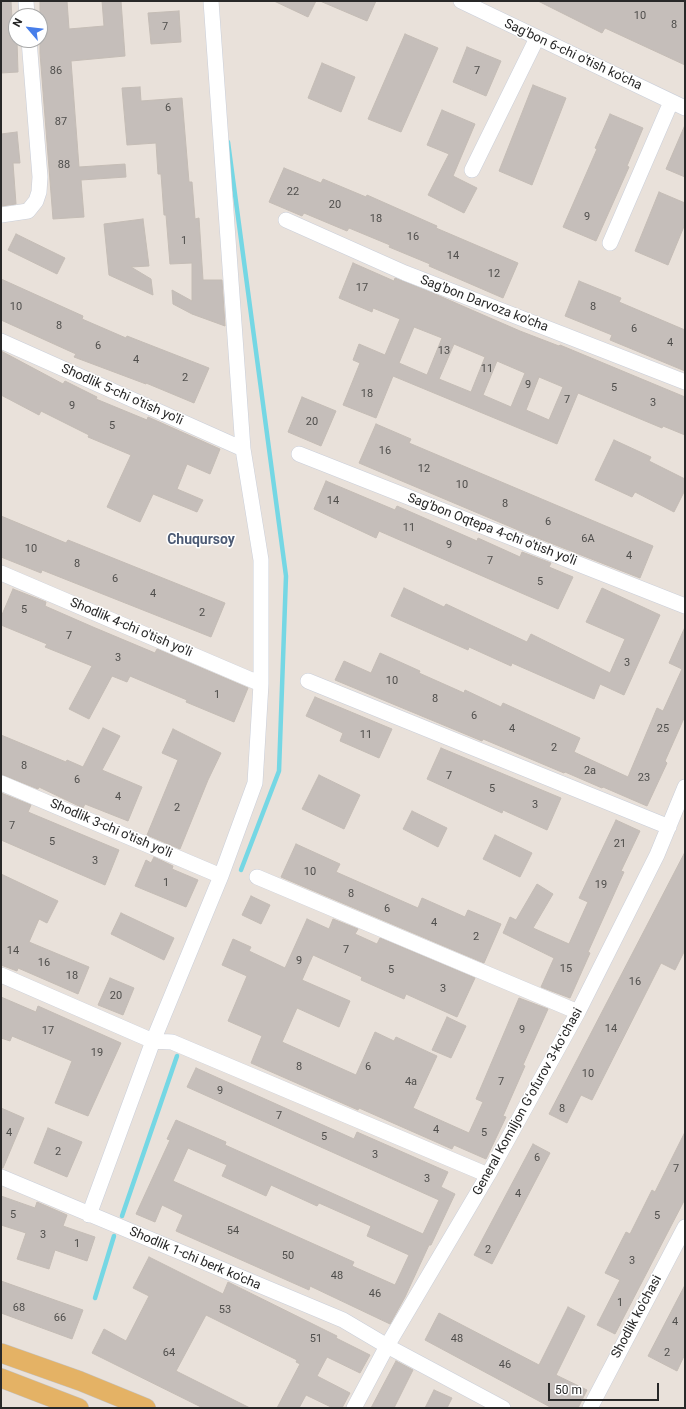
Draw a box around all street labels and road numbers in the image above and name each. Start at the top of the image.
street label: Sag'bon 6-chi o'tish ko'cha [502,16,644,94]
street label: Sag'bon Darvoza ko'cha [418,272,550,336]
street label: Shodlik 5-chi o'tish yo'li [59,361,185,429]
street label: Sag'bon Oqtepa 4-chi o'tish yo'li [405,490,579,570]
street label: Shodlik 4-chi o'tish yo'li [67,595,195,661]
street label: Shodlik 3-chi o'tish yo'li [47,796,175,862]
street label: General Komiljon Gʻofurov 3-koʻchasi [470,1005,586,1199]
street label: Shodlik 1-chi berk ko'cha [127,1224,263,1294]
street label: Shodlik ko'chasi [609,1273,665,1361]

